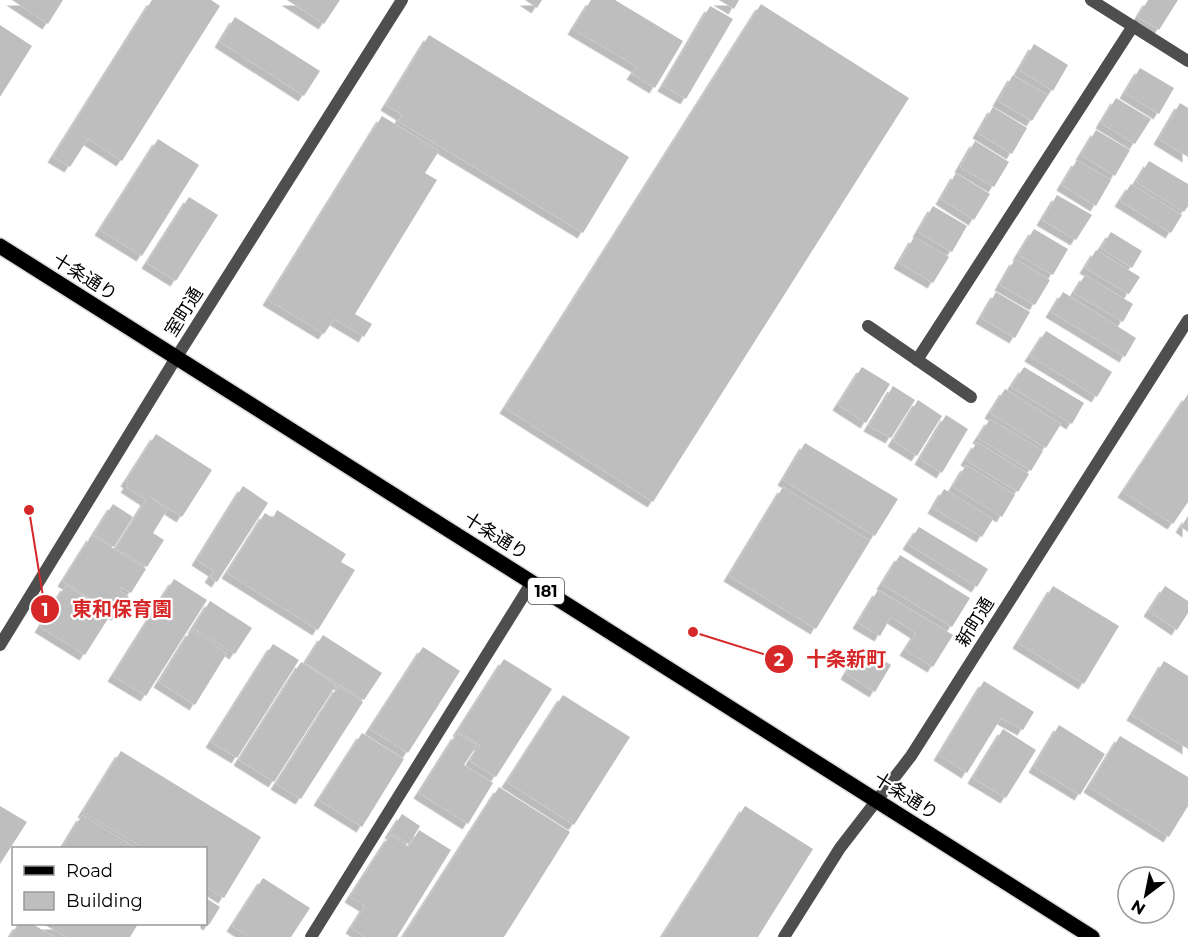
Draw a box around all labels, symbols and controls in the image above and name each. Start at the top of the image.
street label: 十条通り [49,249,121,305]
street label: 室町通 [160,283,208,341]
street label: 十条通り [460,508,532,564]
road number: 181 [528,578,564,604]
callout: 東和保育園 [30,590,184,628]
street label: 新町通 [951,593,999,651]
text: 東和保育園 [72,597,172,621]
text: 1 [41,599,49,621]
callout: 十条新町 [764,640,898,678]
text: 十条新町 [806,647,886,671]
text: 2 [774,649,785,671]
street label: 十条通り [870,768,942,824]
legend [12,847,207,925]
text: Road [66,860,113,882]
north arrow [1116,865,1176,925]
text: Building [66,890,143,912]
text: N [1128,896,1149,919]

